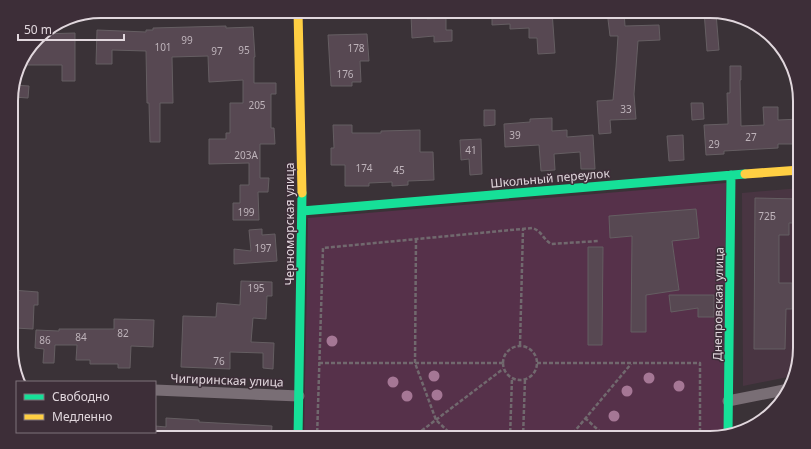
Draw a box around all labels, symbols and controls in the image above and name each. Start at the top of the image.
scale bar [18,16,124,42]
text: 50 m [24,21,52,38]
house number: 99 [181,33,193,47]
house number: 101 [154,40,172,54]
house number: 178 [347,41,365,55]
house number: 95 [238,43,250,57]
house number: 97 [211,44,223,58]
house number: 176 [336,67,354,81]
house number: 205 [248,98,266,112]
house number: 33 [620,102,632,116]
house number: 39 [509,128,521,142]
house number: 27 [745,130,757,144]
house number: 29 [708,137,720,151]
house number: 41 [465,143,477,157]
house number: 203А [234,148,258,162]
house number: 174 [355,161,373,175]
street label: Черноморская улица [281,163,298,285]
house number: 45 [393,163,405,177]
street label: Школьный переулок [490,164,611,192]
house number: 199 [237,205,255,219]
house number: 72Б [758,209,776,223]
house number: 197 [254,241,272,255]
street label: Днепровская улица [709,247,727,361]
house number: 195 [247,281,265,295]
house number: 82 [117,326,129,340]
house number: 84 [75,330,87,344]
house number: 86 [39,333,51,347]
house number: 76 [213,354,225,368]
street label: Чигиринская улица [170,370,284,390]
legend [16,381,156,433]
text: Свободно [52,388,110,405]
text: Медленно [52,408,112,425]

